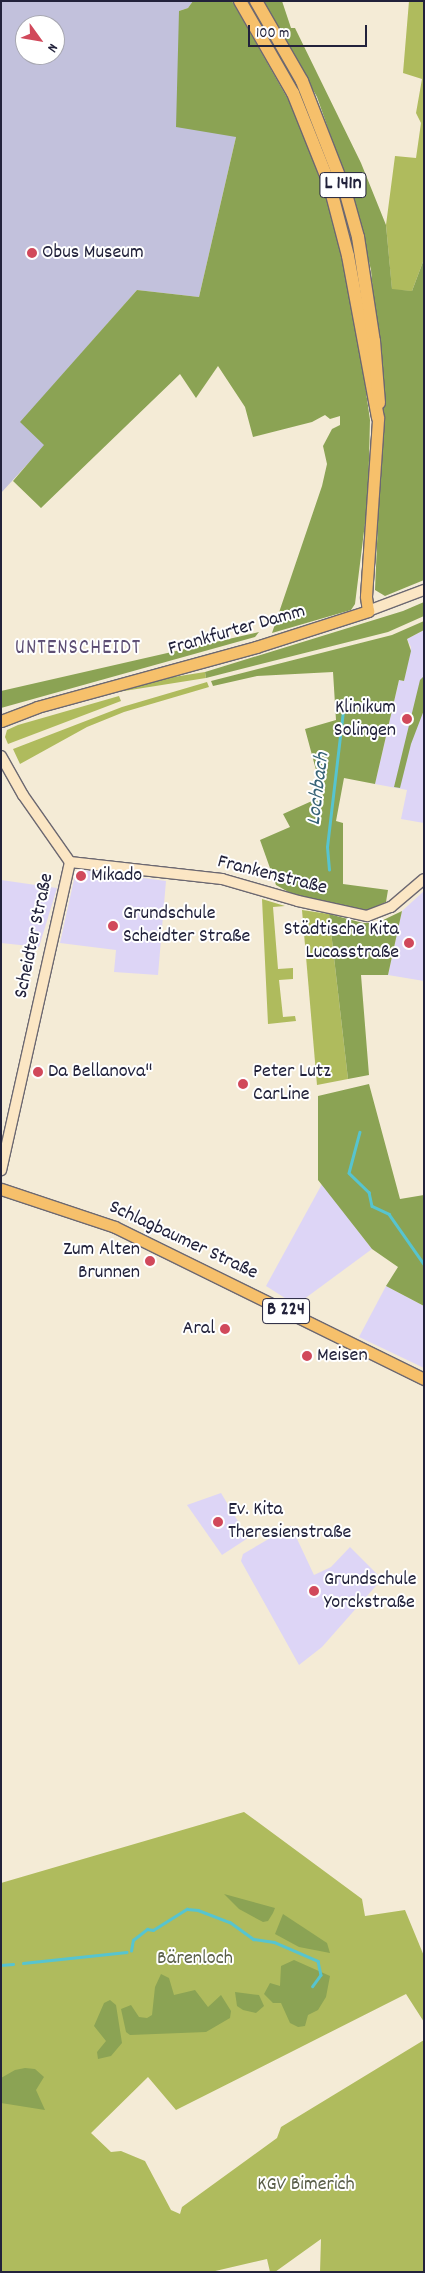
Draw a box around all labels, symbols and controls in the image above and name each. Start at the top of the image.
north arrow [15,15,65,65]
scale bar [250,15,369,47]
text: 100 m [256,23,289,45]
text: N [42,39,62,56]
road number: L 141n [319,168,367,202]
place label: Obus Museum [42,241,144,265]
marker: Obus Museum [26,247,38,259]
street label: Frankfurter Damm [166,600,308,662]
district label: UNTENSCHEIDT [13,636,143,662]
place label: Klinikum Solingen [334,696,396,743]
marker: Klinikum Solingen [400,712,414,726]
water label: Lochbach [302,751,336,827]
street label: Frankenstraße [215,851,329,901]
place label: Mikado [91,864,142,888]
marker: Mikado [75,870,87,882]
street label: Scheidter Straße [10,871,60,1001]
place label: Grundschule Scheidter Straße [123,902,250,949]
place label: Städtische Kita Lucasstraße [284,919,399,966]
marker: Grundschule Scheidter Straße [107,920,119,932]
marker: Städtische Kita Lucasstraße [403,937,415,949]
place label: Da Bellanova" [48,1060,152,1084]
place label: Peter Lutz CarLine [253,1060,331,1107]
marker: Da Bellanova" [32,1066,44,1078]
marker: Peter Lutz CarLine [237,1078,249,1090]
street label: Schlagbaumer Straße [105,1196,261,1286]
place label: Zum Alten Brunnen [63,1238,140,1285]
marker: Zum Alten Brunnen [144,1255,156,1267]
road number: B 224 [261,1294,311,1328]
place label: Aral [183,1317,215,1341]
marker: Aral [219,1323,231,1335]
place label: Meisen [317,1344,368,1368]
marker: Meisen [301,1350,313,1362]
place label: Ev. Kita Theresienstraße [228,1498,351,1545]
marker: Ev. Kita Theresienstraße [212,1516,224,1528]
place label: Grundschule Yorckstraße [324,1568,417,1615]
marker: Grundschule Yorckstraße [308,1585,320,1597]
park label: Bärenloch [157,1947,233,1971]
park label: KGV Bimerich [257,2173,355,2197]

